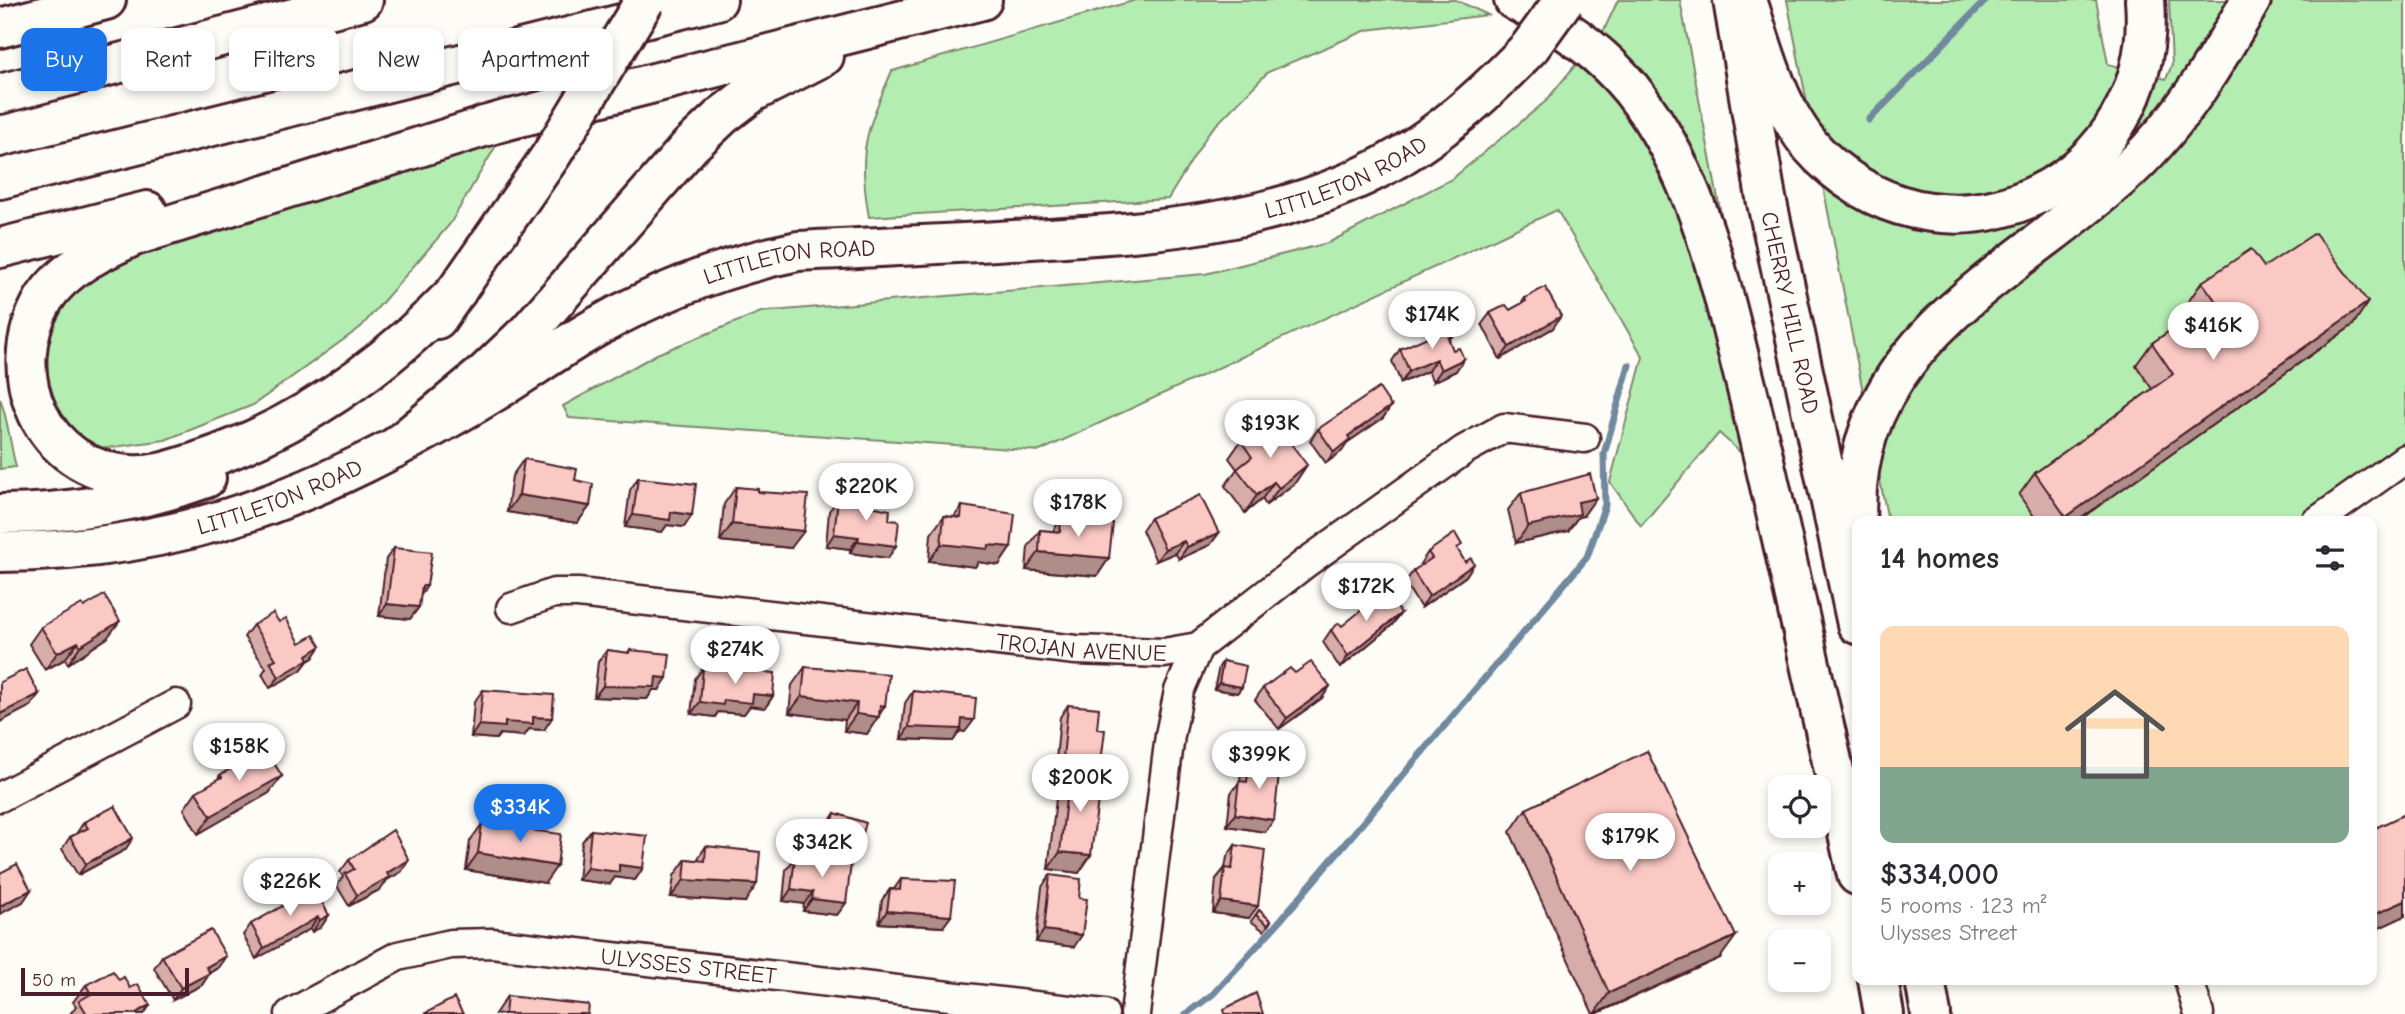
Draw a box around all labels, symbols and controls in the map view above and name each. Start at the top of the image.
chip: Buy [21,28,107,91]
chip: Rent [121,28,215,91]
chip: Filters [229,28,339,91]
chip: New [353,28,444,91]
chip: Apartment [458,28,613,91]
street label: LITTLETON ROAD [1262,130,1432,224]
street label: CHERRY HILL ROAD [1755,209,1825,416]
street label: LITTLETON ROAD [700,234,876,291]
pin: $174K [1383,292,1481,351]
text: $174K [1404,300,1460,327]
pin: $416K [2164,302,2262,362]
text: $416K [2184,311,2242,338]
pin: $193K [1221,400,1319,460]
text: $193K [1240,409,1300,436]
street label: LITTLETON ROAD [194,453,367,541]
pin: $220K [817,463,915,523]
text: $220K [835,472,897,499]
pin: $178K [1029,480,1127,539]
text: $178K [1049,488,1107,515]
icon: filters [2311,539,2349,577]
text: 14 homes [1880,541,1999,576]
pin: $172K [1317,564,1415,623]
text: $172K [1337,572,1395,599]
pin: $274K [686,626,784,686]
street label: TROJAN AVENUE [995,628,1167,667]
text: $274K [706,635,764,662]
icon: home [2052,671,2178,797]
pin: $158K [190,724,288,783]
text: $158K [209,732,269,759]
pin: $399K [1210,732,1308,791]
text: $399K [1228,740,1290,767]
pin: $200K [1031,754,1129,814]
text: $200K [1048,763,1112,790]
map controls [1768,775,1831,992]
button: locate [1768,775,1831,838]
pin: $334K [471,784,569,844]
text: $334K [490,793,550,820]
pin: $179K [1581,814,1679,873]
pin: $342K [773,820,871,879]
text: $179K [1601,822,1659,849]
text: $342K [792,828,852,855]
button: + [1768,852,1831,915]
text: $334,000 [1880,857,1999,892]
pin: $226K [241,858,339,918]
text: $226K [259,867,321,894]
text: 5 rooms · 123 m² [1880,892,2046,919]
text: Ulysses Street [1880,919,2017,946]
button: − [1768,929,1831,992]
street label: ULYSSES STREET [599,943,778,990]
scale bar [21,965,189,997]
text: 50 m [32,969,76,991]

